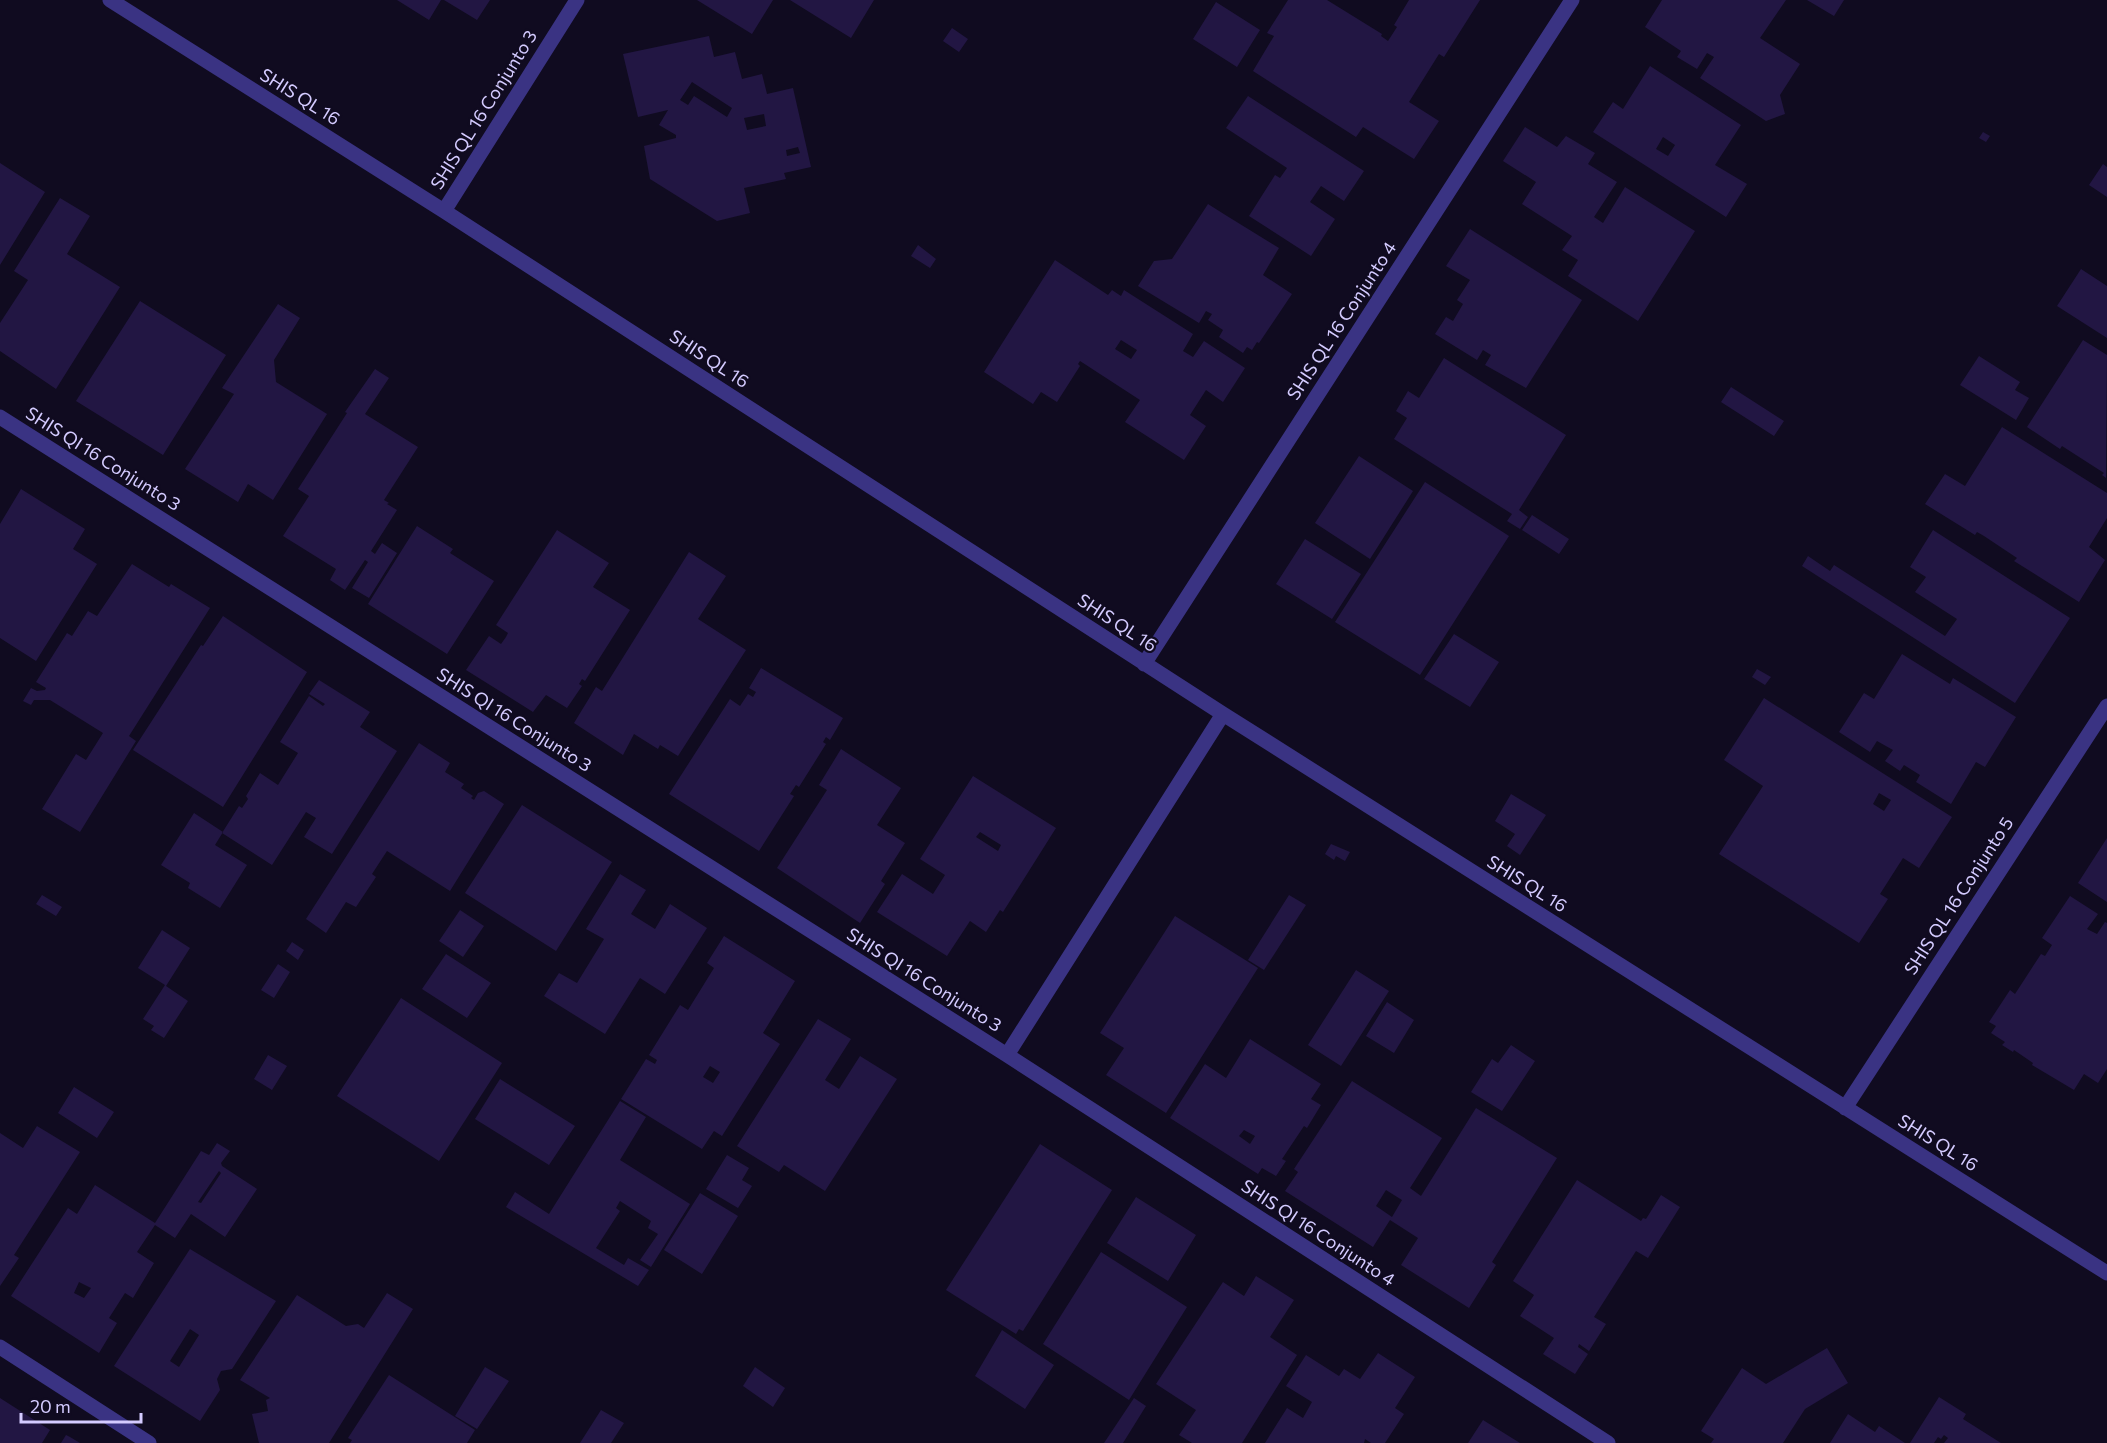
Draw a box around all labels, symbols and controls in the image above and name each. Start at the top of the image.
street label: SHIS QL 16 Conjunto 3 [425,26,541,193]
street label: SHIS QL 16 [256,63,345,129]
street label: SHIS QL 16 Conjunto 4 [1282,237,1401,404]
street label: SHIS QL 16 [666,324,753,392]
street label: SHIS QI 16 Conjunto 3 [22,402,185,515]
street label: SHIS QL 16 [1074,588,1161,656]
street label: SHIS QI 16 Conjunto 3 [433,663,596,776]
street label: SHIS QL 16 Conjunto 5 [1899,812,2017,979]
street label: SHIS QL 16 [1483,850,1572,916]
street label: SHIS QI 16 Conjunto 3 [843,923,1006,1036]
street label: SHIS QL 16 [1894,1109,1983,1175]
street label: SHIS QI 16 Conjunto 4 [1238,1174,1400,1290]
scale bar [21,1386,141,1424]
text: 20 m [30,1395,71,1417]

